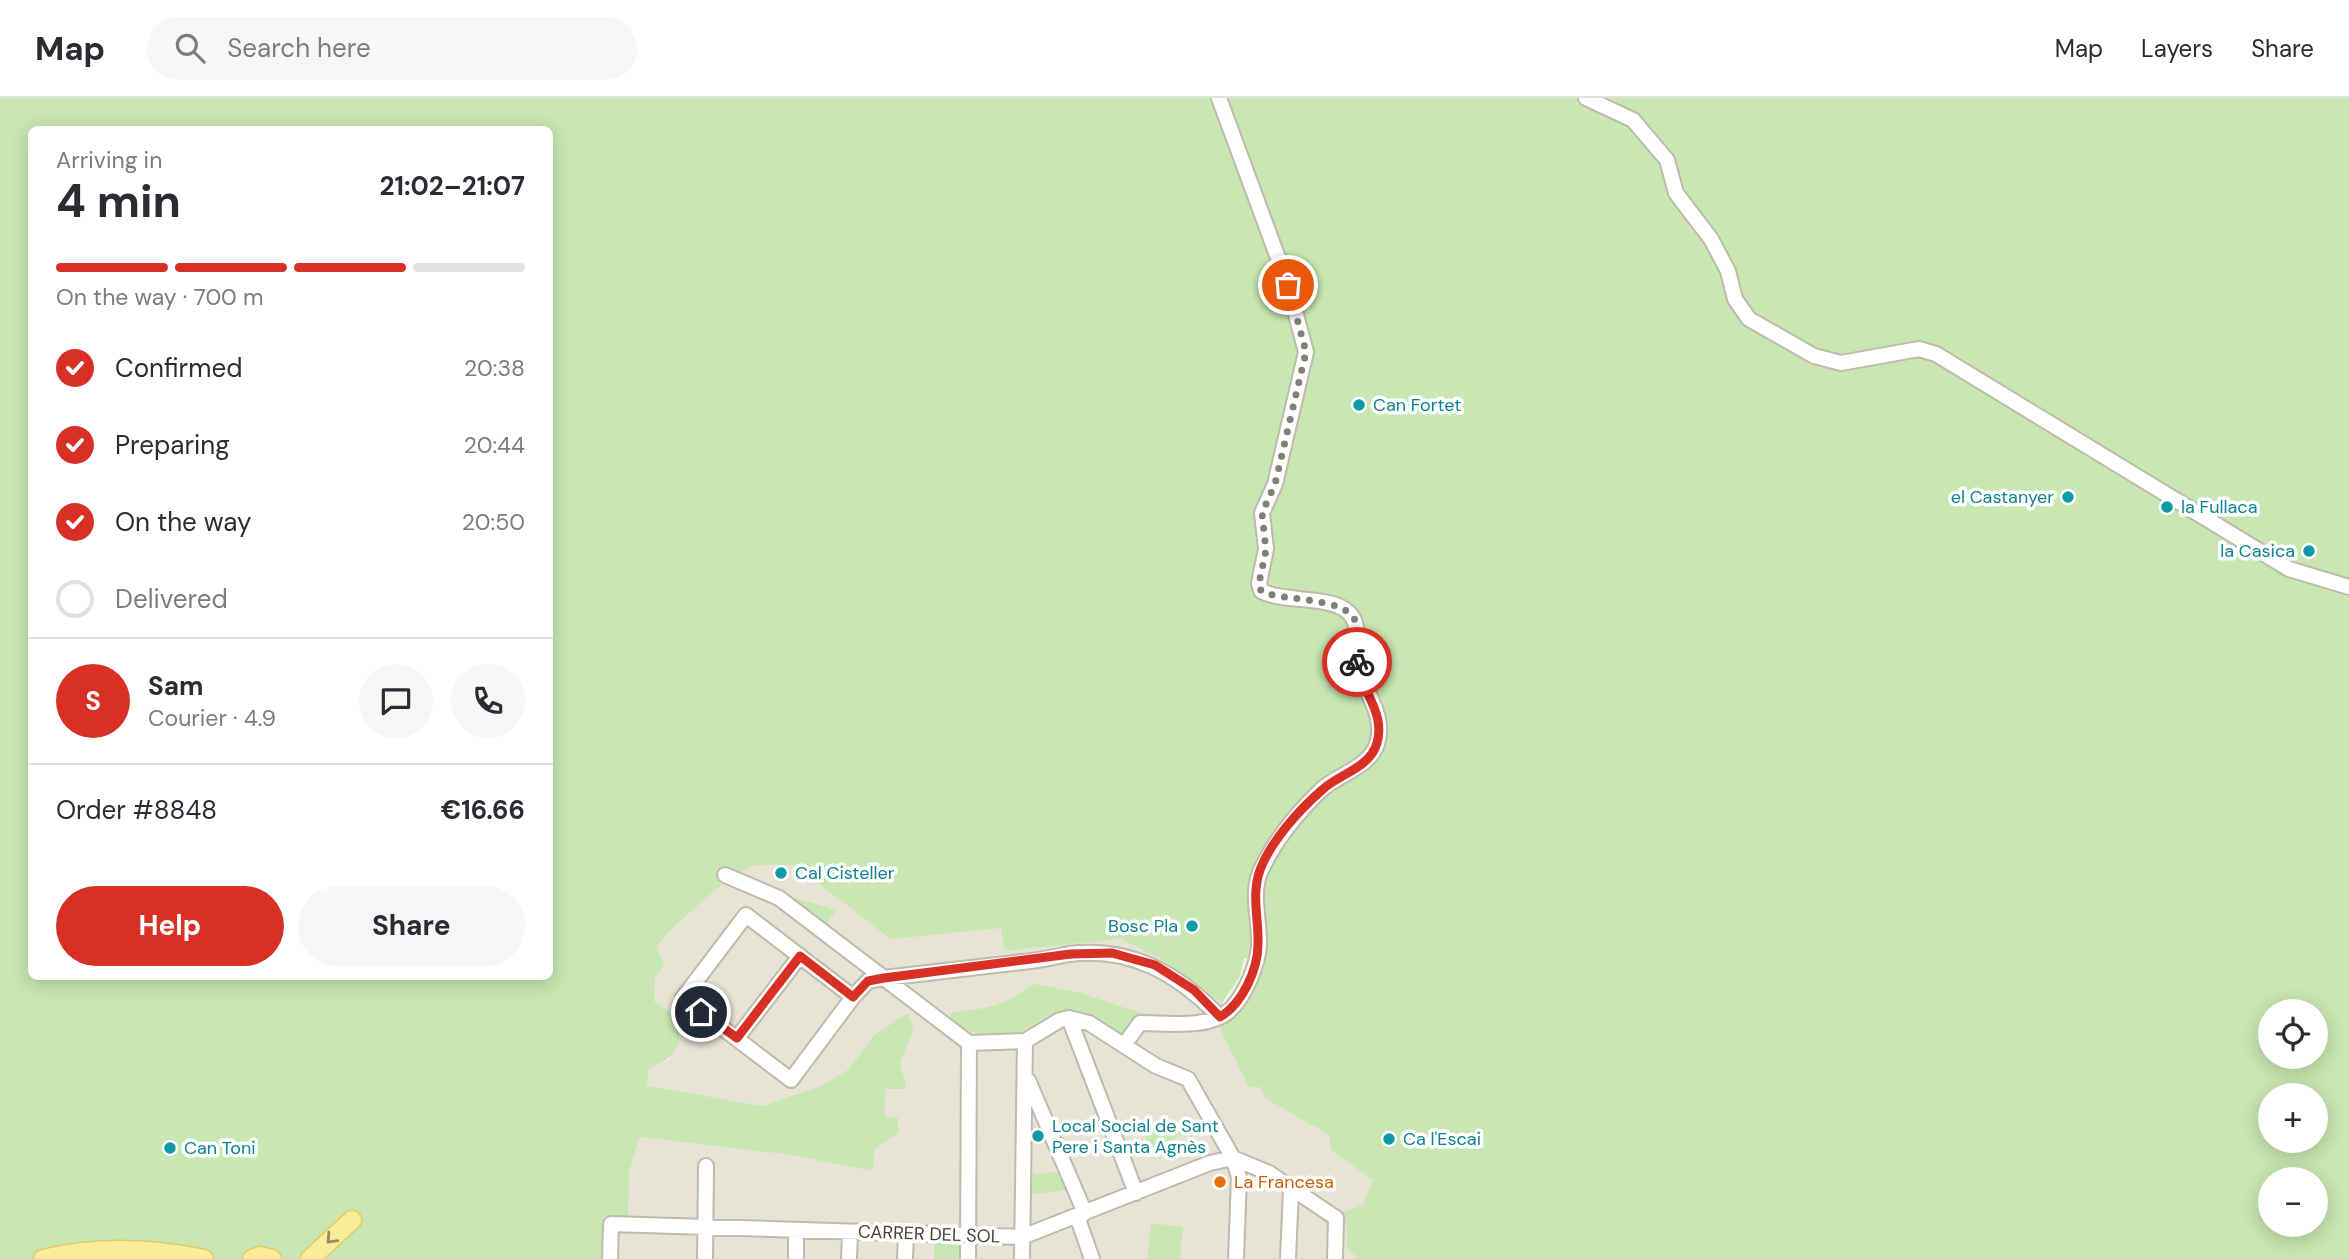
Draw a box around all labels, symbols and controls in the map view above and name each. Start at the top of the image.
search box [147,17,637,80]
text: Map [35,27,105,70]
icon: search [171,29,209,67]
text: Search here [227,31,371,65]
text: Map [2055,33,2103,64]
text: Layers [2141,33,2213,64]
text: Share [2251,33,2314,64]
text: Arriving in [56,145,162,175]
text: 21:02–21:07 [379,169,525,203]
text: 4 min [56,171,181,231]
pin [1258,255,1318,315]
icon: bag [1269,266,1307,304]
text: On the way · 700 m [56,282,263,312]
icon: check [56,349,94,387]
text: Confirmed [115,351,242,385]
text: 20:38 [464,353,525,383]
place label: Can Fortet [1373,393,1461,417]
marker: Can Fortet [1351,397,1367,413]
icon: check [56,426,94,464]
text: Preparing [115,428,230,462]
text: 20:44 [464,430,525,460]
place label: el Castanyer [1951,485,2054,509]
marker: el Castanyer [2060,489,2076,505]
place label: la Fullaca [2181,495,2257,519]
marker: la Fullaca [2159,499,2175,515]
icon: check [56,503,94,541]
text: On the way [115,505,251,539]
text: 20:50 [462,507,525,537]
place label: la Casica [2220,539,2295,563]
marker: la Casica [2301,543,2317,559]
text: Delivered [115,582,228,616]
courier [1322,627,1392,697]
icon: bike [1338,643,1376,681]
button: chat [359,664,433,738]
button: phone [451,664,525,738]
text: Sam [148,669,203,703]
text: S [85,684,101,718]
text: Courier · 4.9 [148,703,276,733]
text: Order #8848 [56,793,217,827]
text: €16.66 [441,793,525,827]
place label: Cal Cisteller [795,861,895,885]
marker: Cal Cisteller [773,865,789,881]
button: Help [56,886,284,966]
button: Share [298,886,525,966]
place label: Bosc Pla [1108,914,1178,938]
marker: Bosc Pla [1184,918,1200,934]
pin [671,982,731,1042]
icon: home [682,993,720,1031]
map controls [2258,999,2328,1237]
button: locate [2258,999,2328,1069]
button: + [2258,1083,2328,1153]
place label: Local Social de Sant Pere i Santa Agnès [1052,1114,1219,1159]
place label: Ca l'Escai [1403,1127,1481,1151]
marker: Local Social de Sant Pere i Santa Agnès [1030,1128,1046,1144]
marker: Ca l'Escai [1381,1131,1397,1147]
place label: Can Toni [184,1136,256,1160]
marker: Can Toni [162,1140,178,1156]
button: − [2258,1167,2328,1237]
place label: La Francesa [1234,1170,1334,1194]
marker: La Francesa [1212,1174,1228,1190]
street label: CARRER DEL SOL [857,1220,1001,1248]
one-way arrow [327,1231,339,1244]

